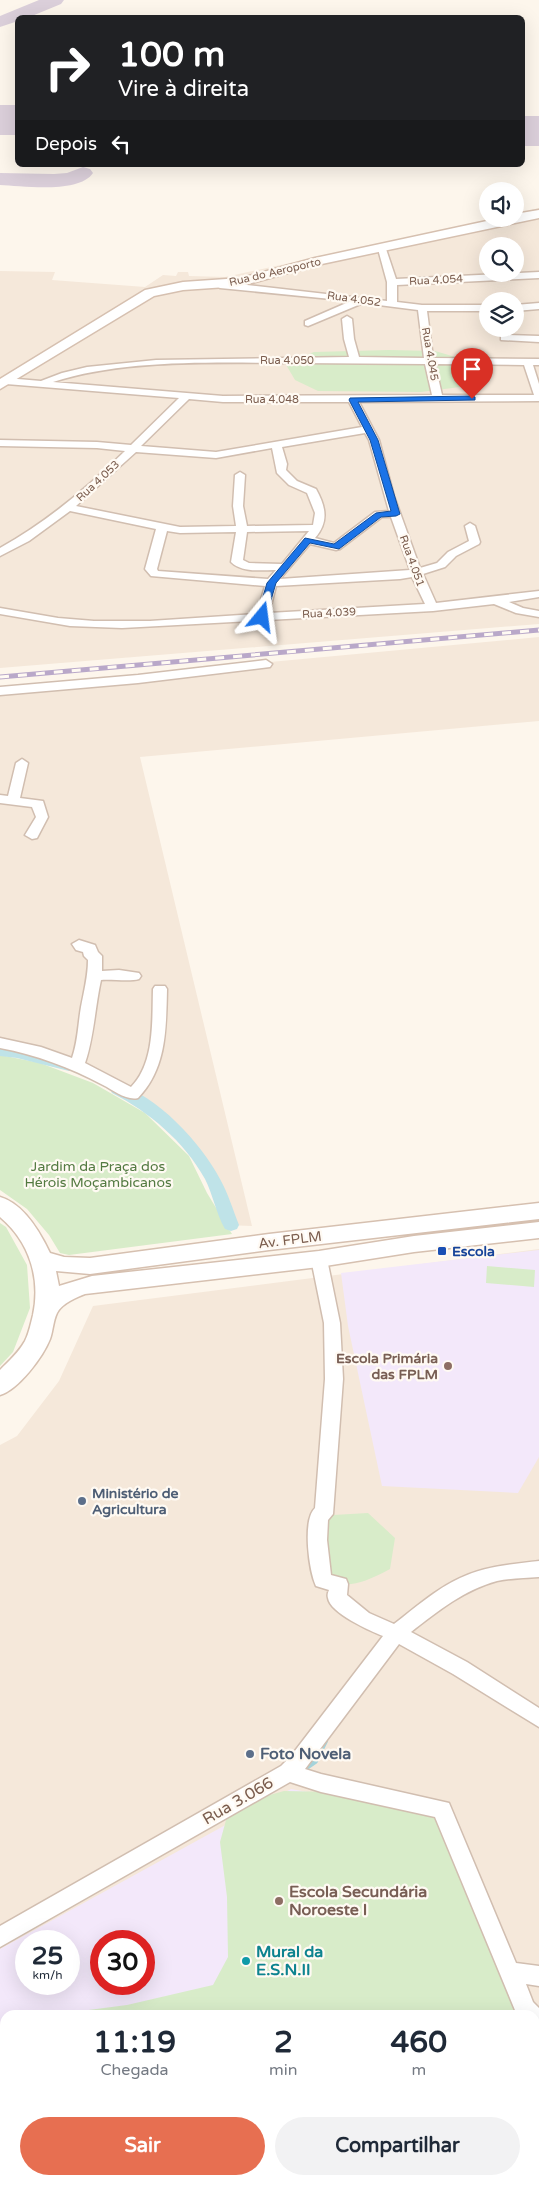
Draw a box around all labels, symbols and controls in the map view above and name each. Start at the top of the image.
text: 100 m [118,34,225,76]
icon: right [35,35,100,100]
text: Vire à direita [118,76,249,102]
icon: left [107,130,135,158]
text: Depois [35,133,97,155]
map controls [479,182,524,337]
button: sound [479,182,524,227]
button: search [479,237,524,282]
street label: Rua do Aeroporto [228,255,322,289]
street label: Rua 4.054 [409,272,463,288]
street label: Rua 4.052 [326,289,382,309]
button: layers [479,292,524,337]
street label: Rua 4.045 [419,326,441,382]
pin [451,348,493,399]
street label: Rua 4.050 [260,354,314,367]
icon: arrive [458,355,486,383]
street label: Rua 4.048 [245,393,299,406]
street label: Rua 4.053 [74,458,122,504]
street label: Rua 4.051 [397,533,427,589]
position arrow [235,590,287,642]
street label: Rua 4.039 [302,605,356,621]
park label: Jardim da Praça dos Hérois Moçambicanos [24,1158,172,1191]
street label: Av. FPLM [257,1228,323,1252]
place label: Escola [452,1243,495,1260]
marker: Escola [436,1245,448,1257]
place label: Escola Primária das FPLM [336,1350,438,1383]
marker: Escola Primária das FPLM [442,1360,454,1372]
place label: Ministério de Agricultura [92,1485,179,1518]
marker: Ministério de Agricultura [76,1495,88,1507]
place label: Foto Novela [260,1744,351,1764]
marker: Foto Novela [244,1748,256,1760]
street label: Rua 3.066 [199,1773,277,1829]
place label: Escola Secundária Noroeste I [289,1882,427,1920]
marker: Escola Secundária Noroeste I [273,1895,285,1907]
speed limit sign: 30 [90,1930,155,1995]
text: 25 [32,1941,63,1971]
place label: Mural da E.S.N.II [256,1942,323,1980]
marker: Mural da E.S.N.II [240,1955,252,1967]
text: km/h [32,1968,63,1982]
text: 11:19 [93,2024,176,2061]
text: 2 [274,2024,293,2061]
text: 460 [391,2024,447,2061]
text: Chegada [101,2060,169,2080]
text: min [269,2060,298,2080]
text: m [411,2060,426,2080]
button: Sair [20,2117,265,2175]
button: Compartilhar [275,2117,520,2175]

